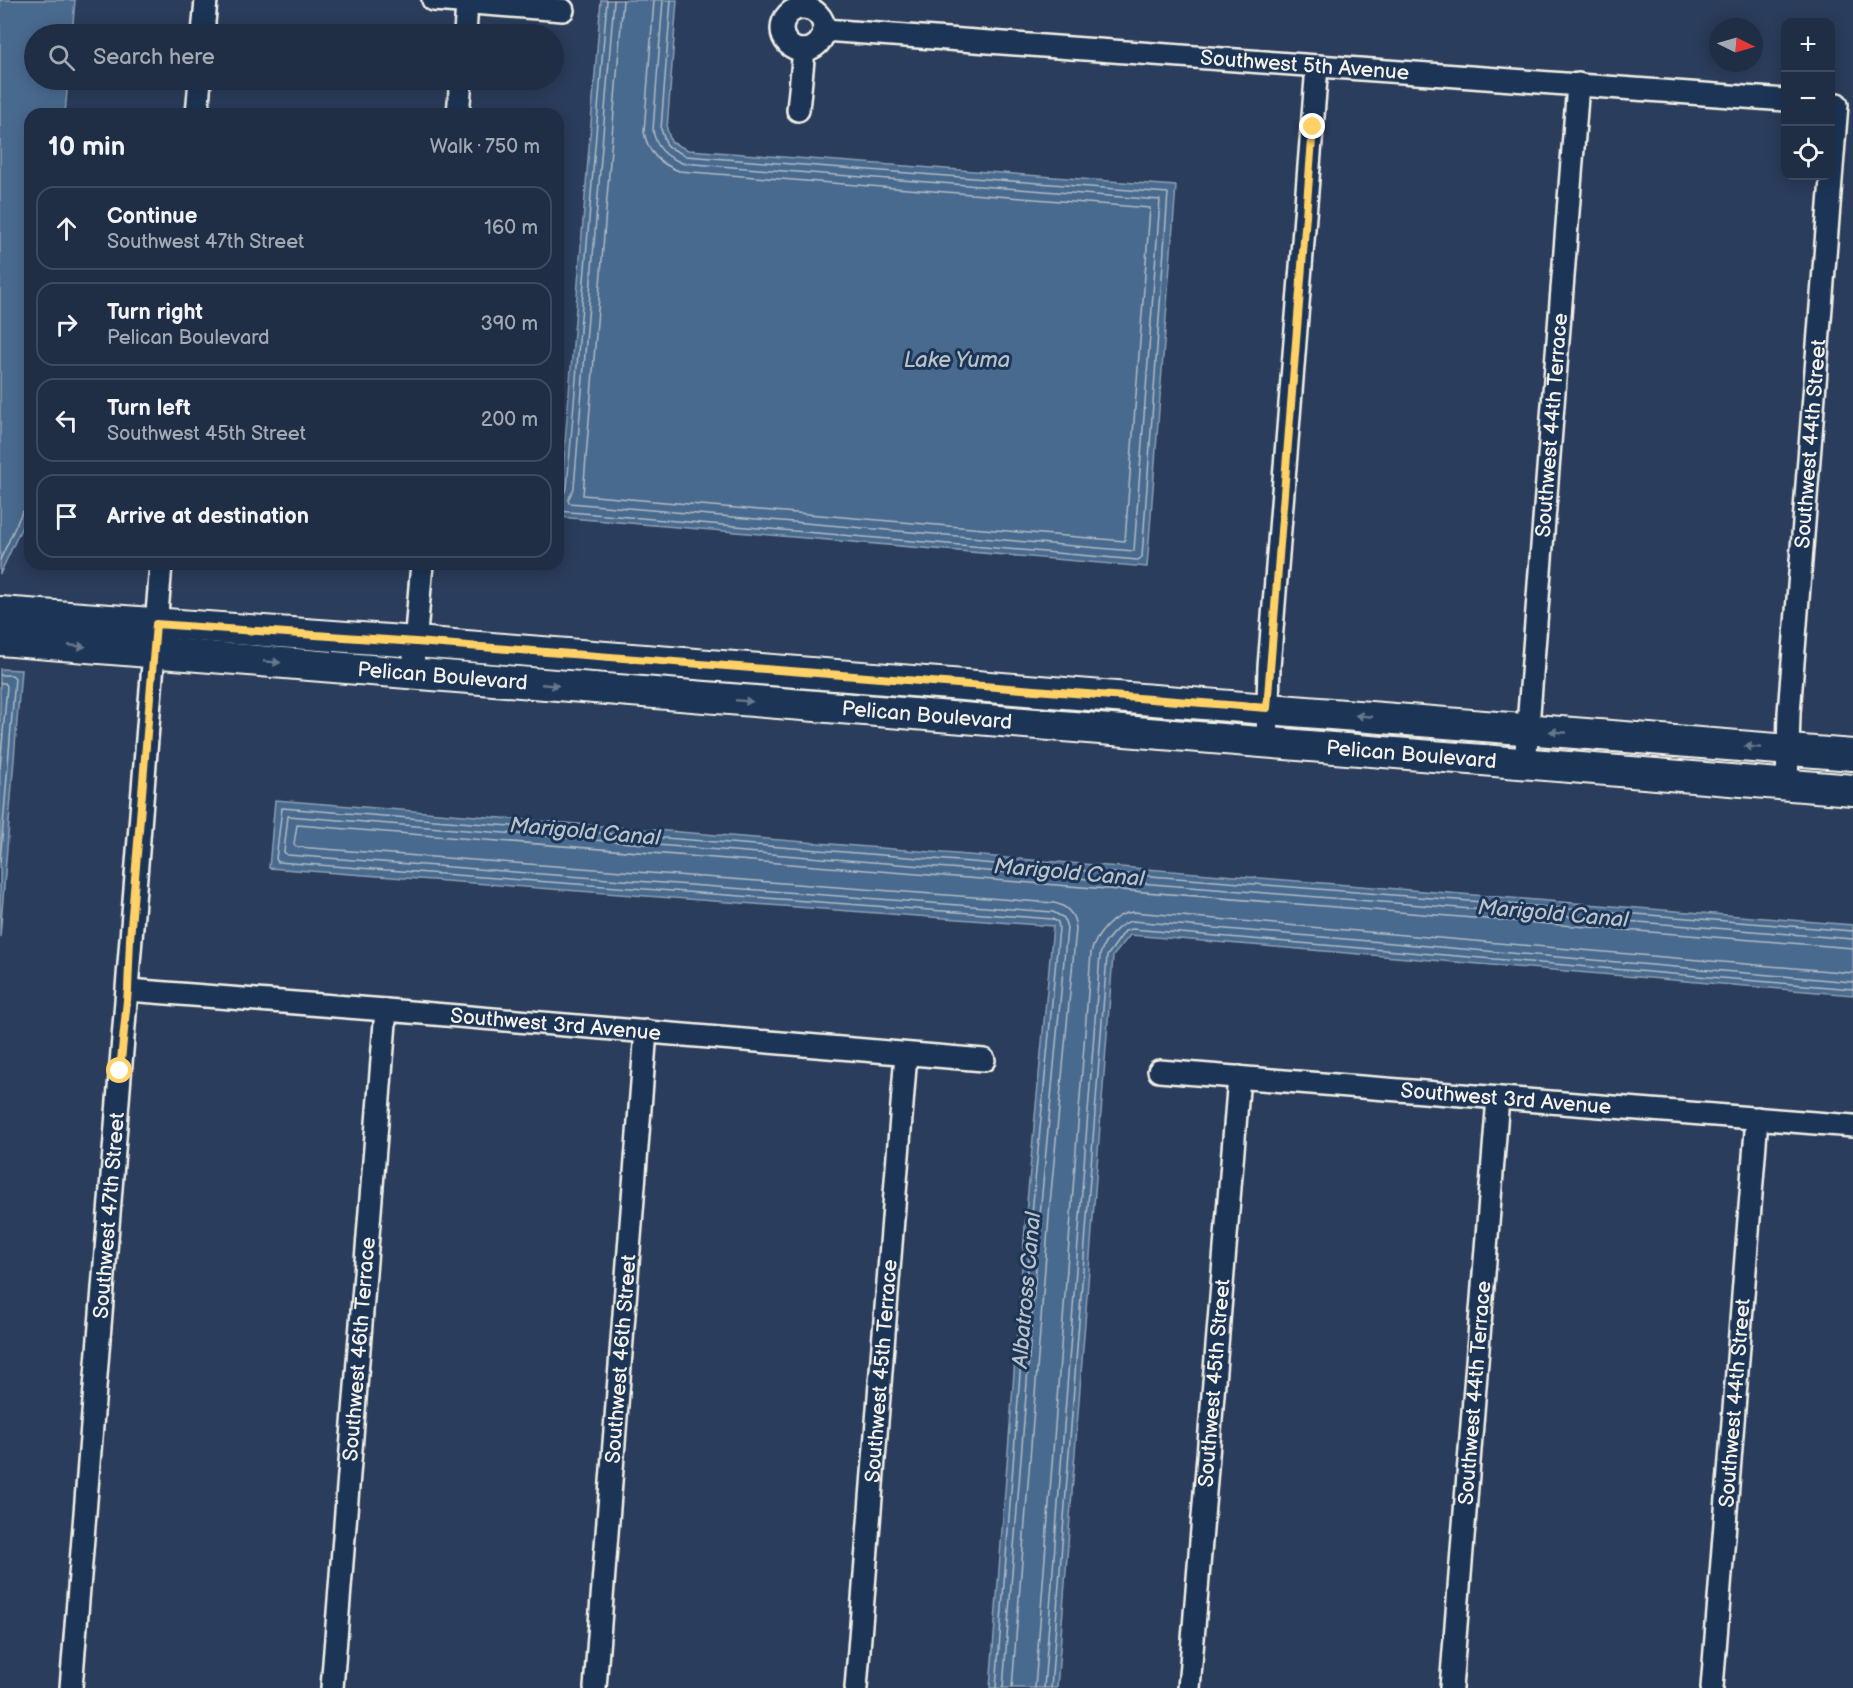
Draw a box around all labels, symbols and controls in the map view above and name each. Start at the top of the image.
north arrow [1709,18,1763,72]
map controls [1781,18,1835,180]
button: + [1781,18,1835,72]
search box [24,24,564,90]
icon: search [45,41,78,74]
text: Search here [93,44,215,71]
street label: Southwest 5th Avenue [1199,45,1410,85]
button: − [1781,72,1835,126]
route end [1299,113,1325,139]
button: locate [1781,126,1835,180]
text: 10 min [48,132,125,163]
text: Walk · 750 m [430,135,540,159]
text: Continue [107,203,197,230]
icon: ahead [50,212,83,245]
text: 160 m [484,216,538,240]
text: Southwest 47th Street [107,230,304,254]
text: Turn right [107,299,203,326]
icon: right [50,308,83,341]
text: 390 m [480,312,538,336]
street label: Southwest 44th Terrace [1530,312,1573,538]
text: Pelican Boulevard [107,326,269,350]
street label: Southwest 44th Street [1790,338,1831,549]
water label: Lake Yuma [904,347,1010,374]
text: Turn left [107,395,191,422]
icon: left [50,404,83,437]
text: 200 m [481,408,538,432]
text: Southwest 45th Street [107,422,306,446]
icon: arrive [50,500,83,533]
text: Arrive at destination [107,503,309,530]
one-way arrow [68,641,87,651]
street label: Pelican Boulevard [356,656,529,695]
one-way arrow [262,658,281,667]
one-way arrow [540,681,559,690]
one-way arrow [735,696,754,706]
street label: Pelican Boulevard [841,696,1013,734]
one-way arrow [1355,711,1374,721]
one-way arrow [1549,727,1568,737]
street label: Pelican Boulevard [1325,735,1497,774]
one-way arrow [1743,742,1762,752]
water label: Marigold Canal [509,812,662,852]
water label: Marigold Canal [993,853,1146,893]
water label: Marigold Canal [1477,894,1630,934]
street label: Southwest 3rd Avenue [449,1003,662,1045]
route start [106,1057,132,1083]
street label: Southwest 3rd Avenue [1400,1078,1612,1119]
street label: Southwest 47th Street [88,1111,130,1320]
water label: Albatross Canal [1007,1210,1047,1370]
street label: Southwest 46th Terrace [338,1236,380,1462]
street label: Southwest 46th Street [600,1253,641,1464]
street label: Southwest 45th Terrace [860,1258,902,1484]
street label: Southwest 45th Street [1193,1277,1235,1488]
street label: Southwest 44th Terrace [1453,1280,1496,1506]
street label: Southwest 44th Street [1714,1297,1755,1508]

